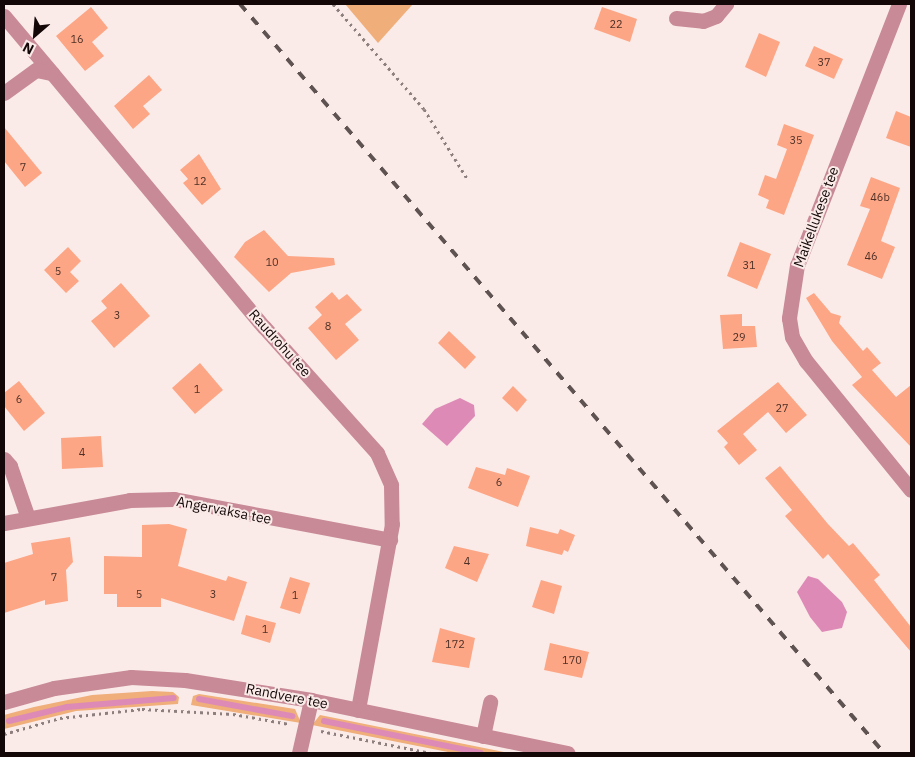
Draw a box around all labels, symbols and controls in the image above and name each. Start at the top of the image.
north arrow [10,10,60,60]
house number: 22 [609,17,623,31]
house number: 16 [70,32,84,46]
text: N [20,38,37,59]
house number: 37 [817,55,831,69]
house number: 35 [789,133,803,147]
house number: 7 [20,160,26,174]
street label: Maikellukese tee [790,165,842,269]
house number: 12 [193,174,207,188]
house number: 46b [870,190,890,204]
house number: 46 [864,249,878,263]
house number: 10 [265,255,279,269]
house number: 31 [742,258,756,272]
house number: 5 [55,264,61,278]
street label: Raudrohu tee [245,306,315,380]
house number: 3 [114,308,120,322]
house number: 8 [325,319,331,333]
house number: 29 [732,330,746,344]
house number: 1 [194,382,200,396]
house number: 6 [16,392,22,406]
house number: 27 [775,401,789,415]
house number: 4 [79,445,85,459]
house number: 6 [496,475,502,489]
street label: Angervaksa tee [175,493,273,527]
house number: 4 [464,554,470,568]
house number: 7 [51,570,57,584]
house number: 5 [136,587,142,601]
house number: 3 [210,587,216,601]
house number: 1 [292,588,298,602]
house number: 1 [262,622,268,636]
house number: 172 [445,637,465,651]
house number: 170 [562,653,582,667]
street label: Randvere tee [245,680,329,712]

